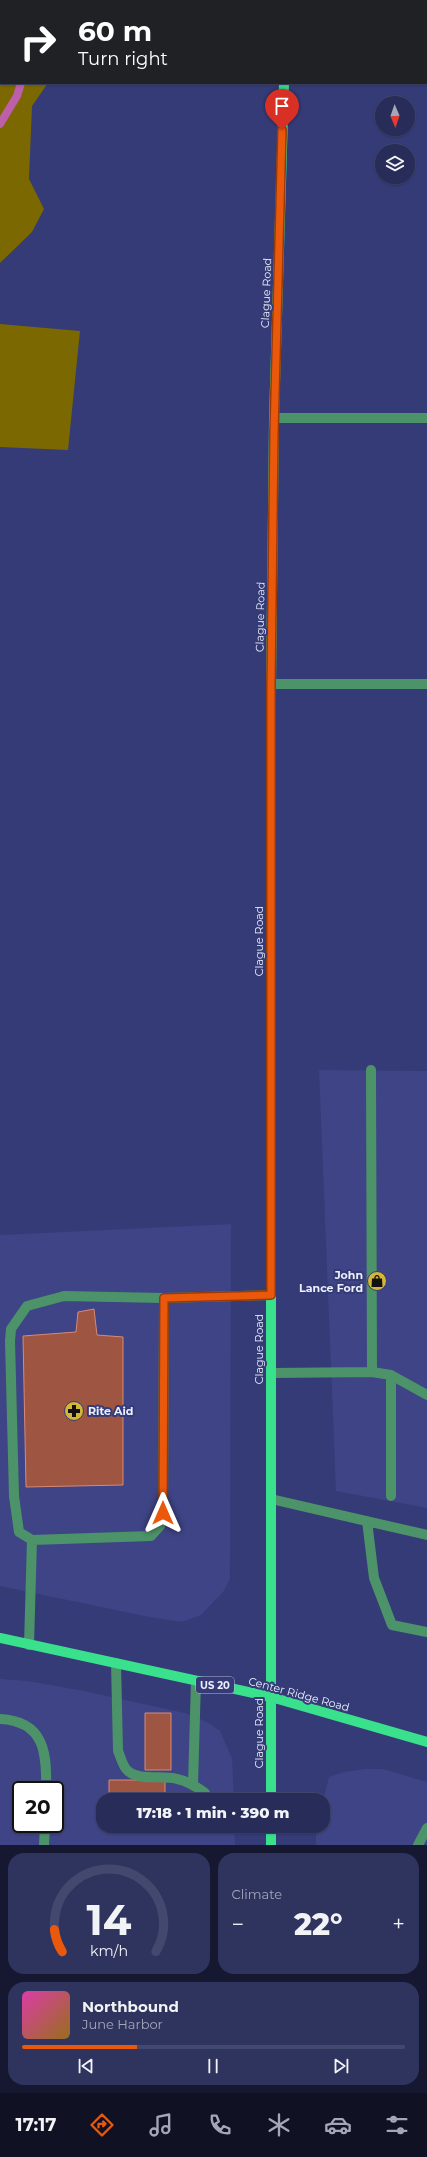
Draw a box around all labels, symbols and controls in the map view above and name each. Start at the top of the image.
text: 60 m [78,14,152,48]
icon: right [12,16,64,68]
text: Turn right [78,48,168,70]
pin [265,89,299,130]
icon: arrive [271,95,293,117]
north arrow [375,96,415,136]
map controls [375,96,415,184]
button: layers [375,144,415,184]
street label: Clague Road [258,258,274,328]
street label: Clague Road [252,582,268,652]
street label: Clague Road [252,906,266,976]
place label: John Lance Ford [299,1268,363,1295]
shop icon: John Lance Ford [366,1270,388,1292]
street label: Clague Road [252,1314,266,1384]
pharmacy icon: Rite Aid [63,1400,85,1422]
place label: Rite Aid [88,1404,133,1418]
position arrow [142,1492,184,1534]
street label: Center Ridge Road [247,1674,351,1714]
road number: US 20 [196,1677,234,1693]
street label: Clague Road [252,1698,266,1768]
speed limit sign: 20 [12,1781,64,1833]
text: 17:18 · 1 min · 390 m [136,1803,290,1822]
text: Climate [232,1886,282,1902]
text: 14 [86,1894,132,1944]
text: 22° [294,1906,342,1943]
text: − [232,1911,244,1938]
text: + [392,1911,405,1938]
text: km/h [90,1941,128,1959]
text: Northbound [82,1997,179,2016]
text: June Harbor [82,2016,163,2032]
icon: previous [75,2055,97,2077]
icon: pause [202,2055,224,2077]
icon: next [330,2055,352,2077]
icon: directions [88,2111,116,2139]
icon: music [147,2111,175,2139]
icon: phone [206,2111,234,2139]
icon: climate [265,2111,293,2139]
icon: car [324,2111,352,2139]
icon: filters [383,2111,411,2139]
text: 17:17 [16,2114,56,2136]

